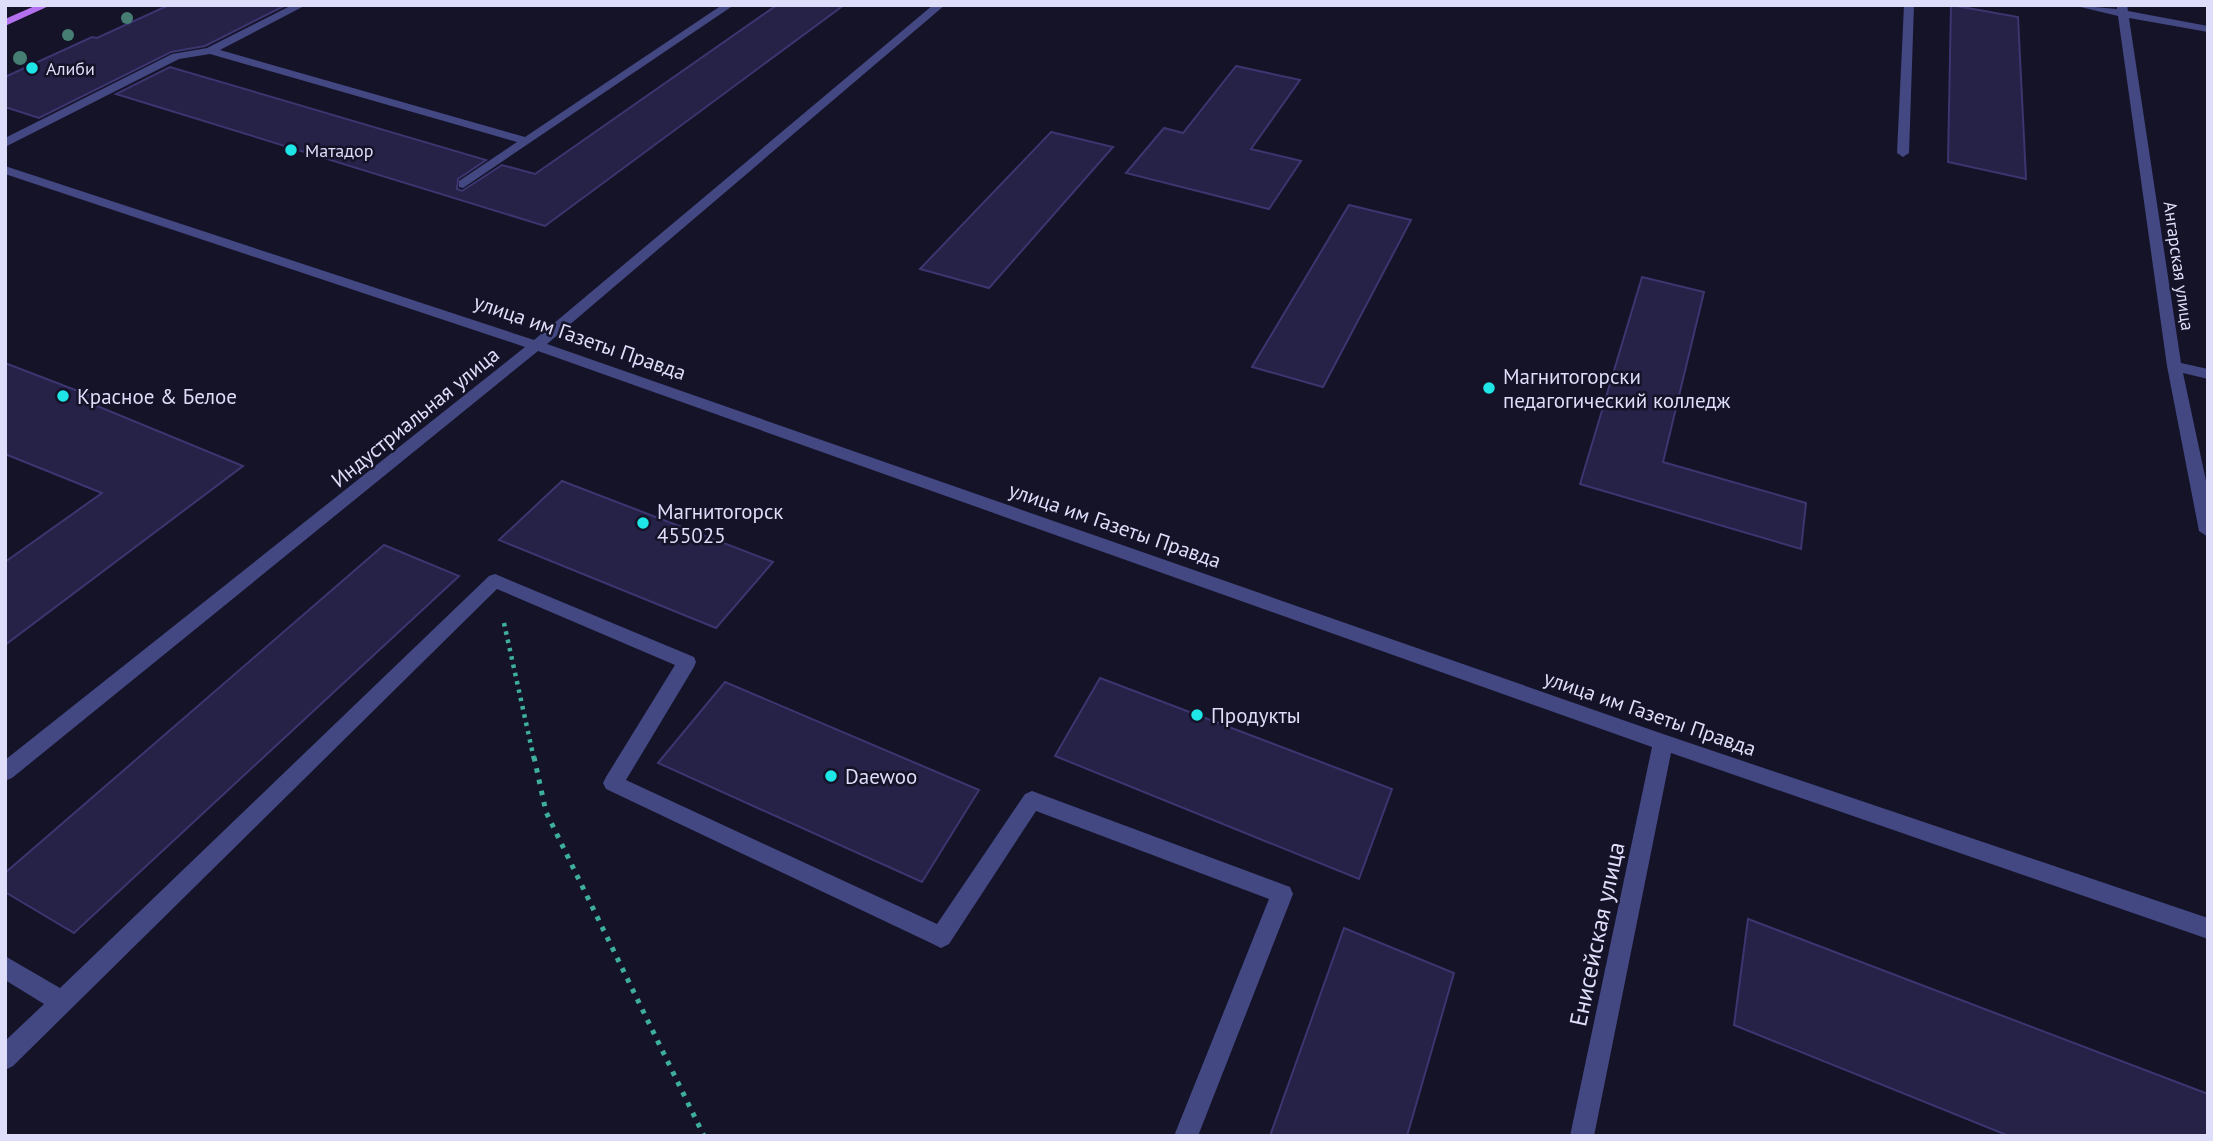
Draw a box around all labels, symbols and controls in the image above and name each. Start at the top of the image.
place label: Алиби [46,57,95,80]
marker: Алиби [24,60,40,76]
place label: Матадор [305,139,373,162]
marker: Матадор [283,142,299,158]
street label: Ангарская улица [2159,200,2199,332]
street label: улица им Газеты Правда [470,288,690,386]
street label: Индустриальная улица [325,341,505,493]
place label: Магнитогорски педагогический колледж [1503,363,1731,414]
marker: Магнитогорски педагогический колледж [1481,380,1497,396]
place label: Красное & Белое [77,383,237,410]
marker: Красное & Белое [55,388,71,404]
street label: улица им Газеты Правда [1005,476,1225,574]
place label: Магнитогорск 455025 [657,498,783,549]
marker: Магнитогорск 455025 [635,515,651,531]
street label: улица им Газеты Правда [1540,664,1760,762]
place label: Продукты [1211,702,1301,729]
marker: Продукты [1189,707,1205,723]
place label: Daewoo [845,763,917,790]
marker: Daewoo [823,768,839,784]
street label: Енисейская улица [1562,839,1632,1029]

